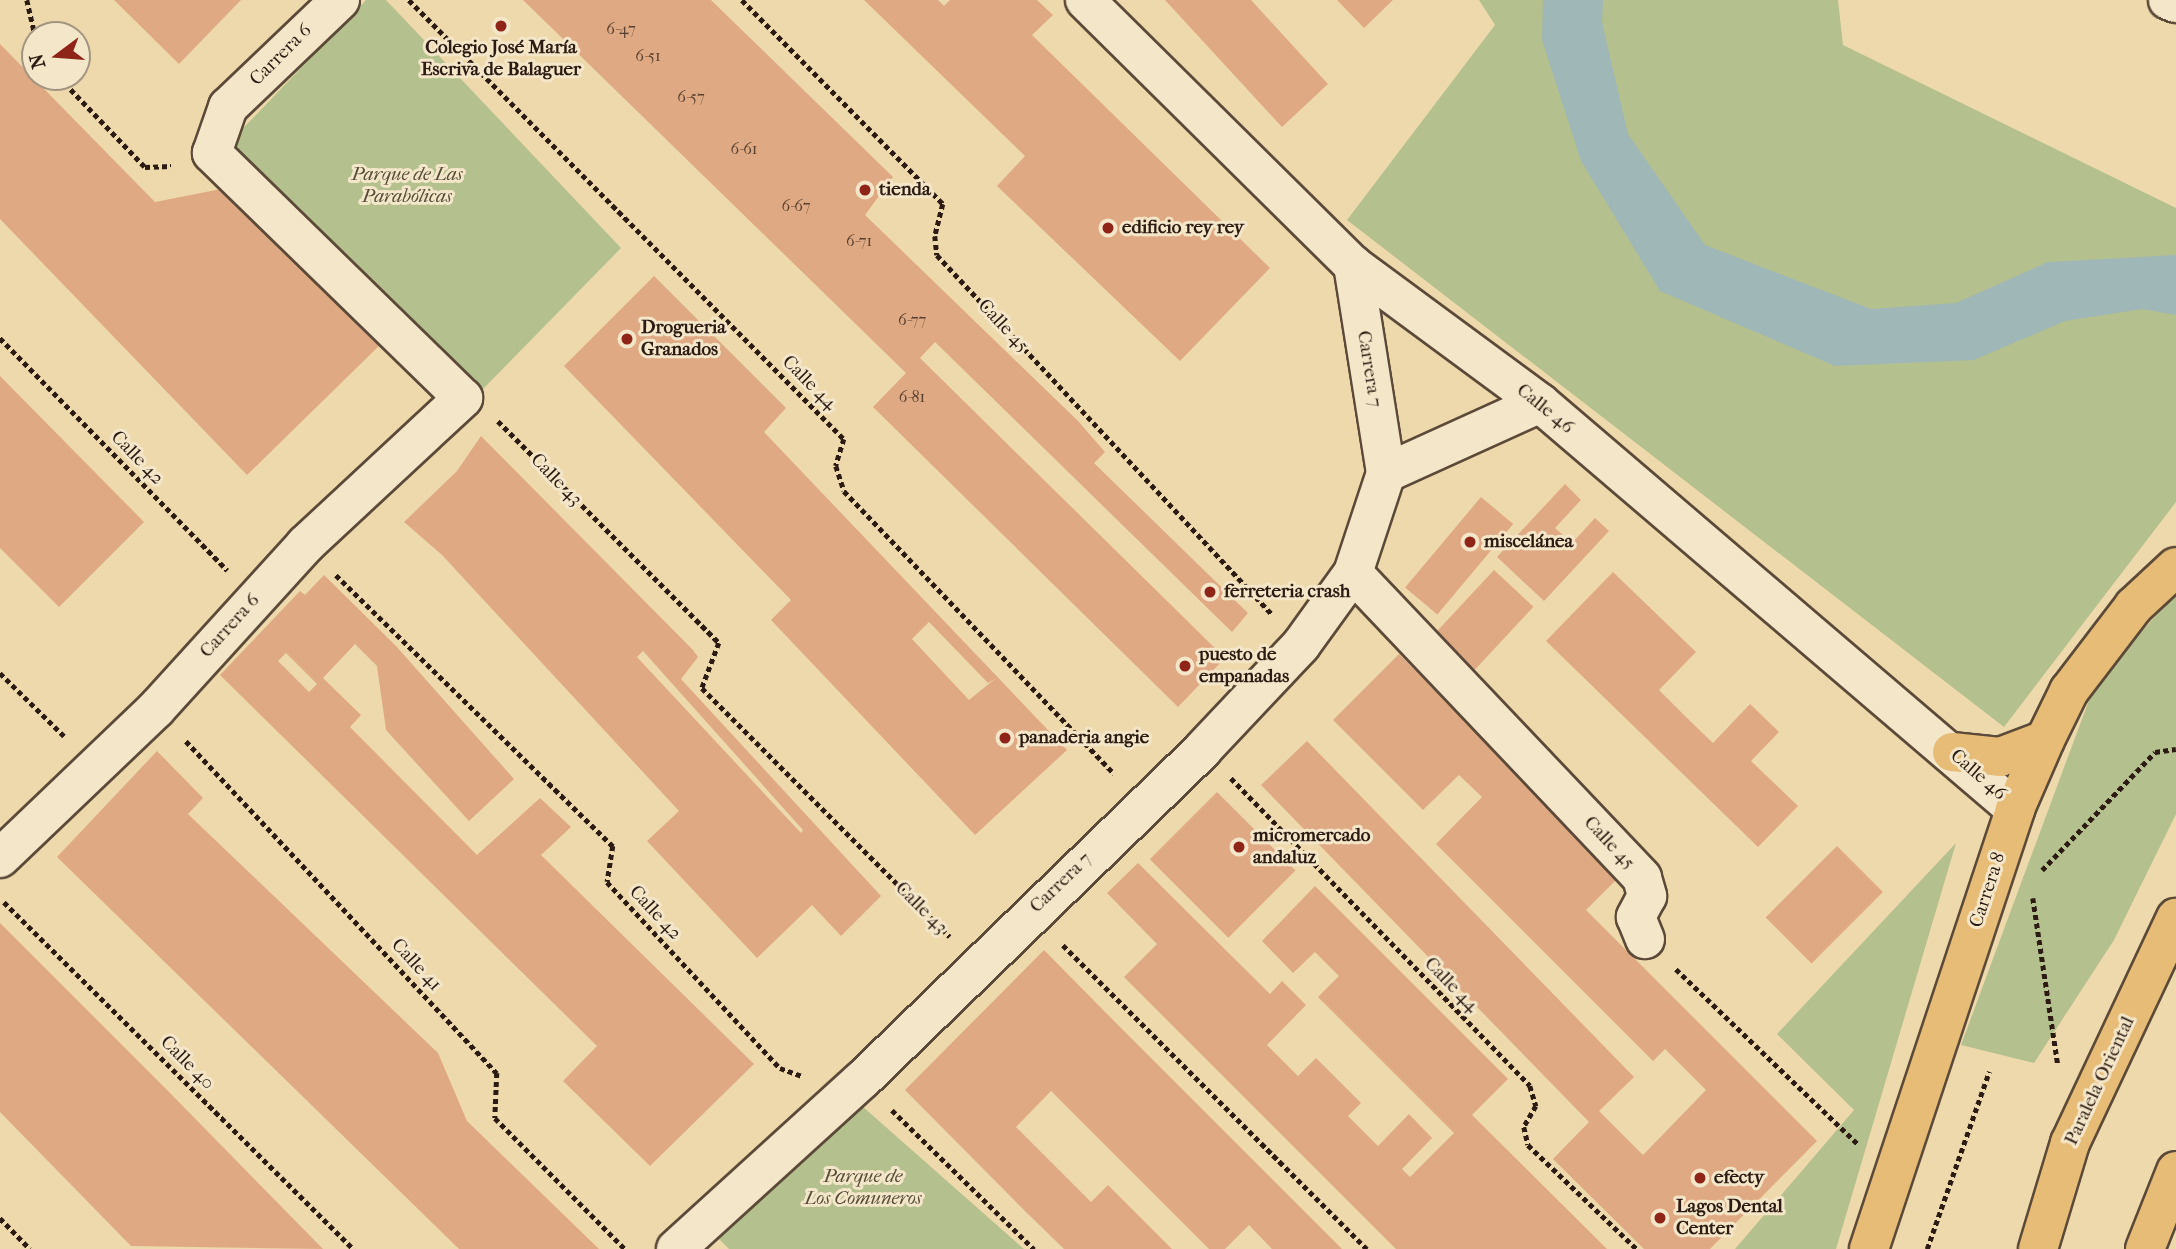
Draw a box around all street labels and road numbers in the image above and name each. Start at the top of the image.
street label: Carrera 6 [245,19,317,91]
street label: Calle 45 [973,295,1033,357]
street label: Carrera 7 [1352,329,1386,409]
street label: Calle 44 [777,351,841,415]
street label: Calle 46 [1512,379,1578,439]
street label: Calle 42 [106,426,168,490]
street label: Calle 43 [525,449,587,511]
street label: Carrera 6 [195,589,265,663]
street label: Calle 46 [1945,744,2011,806]
street label: Calle 45 [1579,812,1639,874]
street label: Carrera 7 [1025,848,1097,918]
street label: Carrera 8 [1965,850,2011,930]
street label: Calle 43 [890,877,952,939]
street label: Calle 42 [624,881,686,945]
street label: Calle 41 [386,934,446,996]
street label: Calle 44 [1419,953,1483,1017]
street label: Paralela Oriental [2060,1013,2140,1149]
street label: Calle 40 [155,1031,219,1095]

